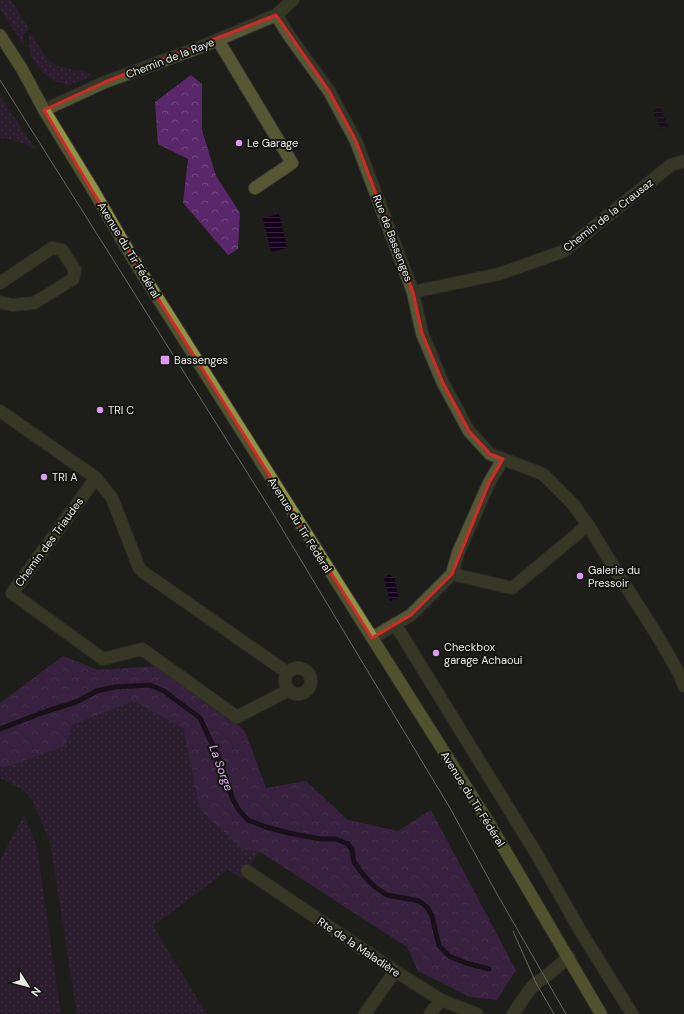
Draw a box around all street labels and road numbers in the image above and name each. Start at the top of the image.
street label: Chemin de la Raye [124,35,216,81]
street label: Chemin de la Crausaz [560,176,656,254]
street label: Rue de Bassenges [370,193,416,283]
street label: Avenue du Tir Fédéral [95,199,163,301]
street label: Avenue du Tir Fédéral [265,475,335,575]
street label: Chemin des Triaudes [12,495,86,589]
street label: Avenue du Tir Fédéral [438,749,508,849]
street label: Rte de la Maladière [315,914,403,980]

